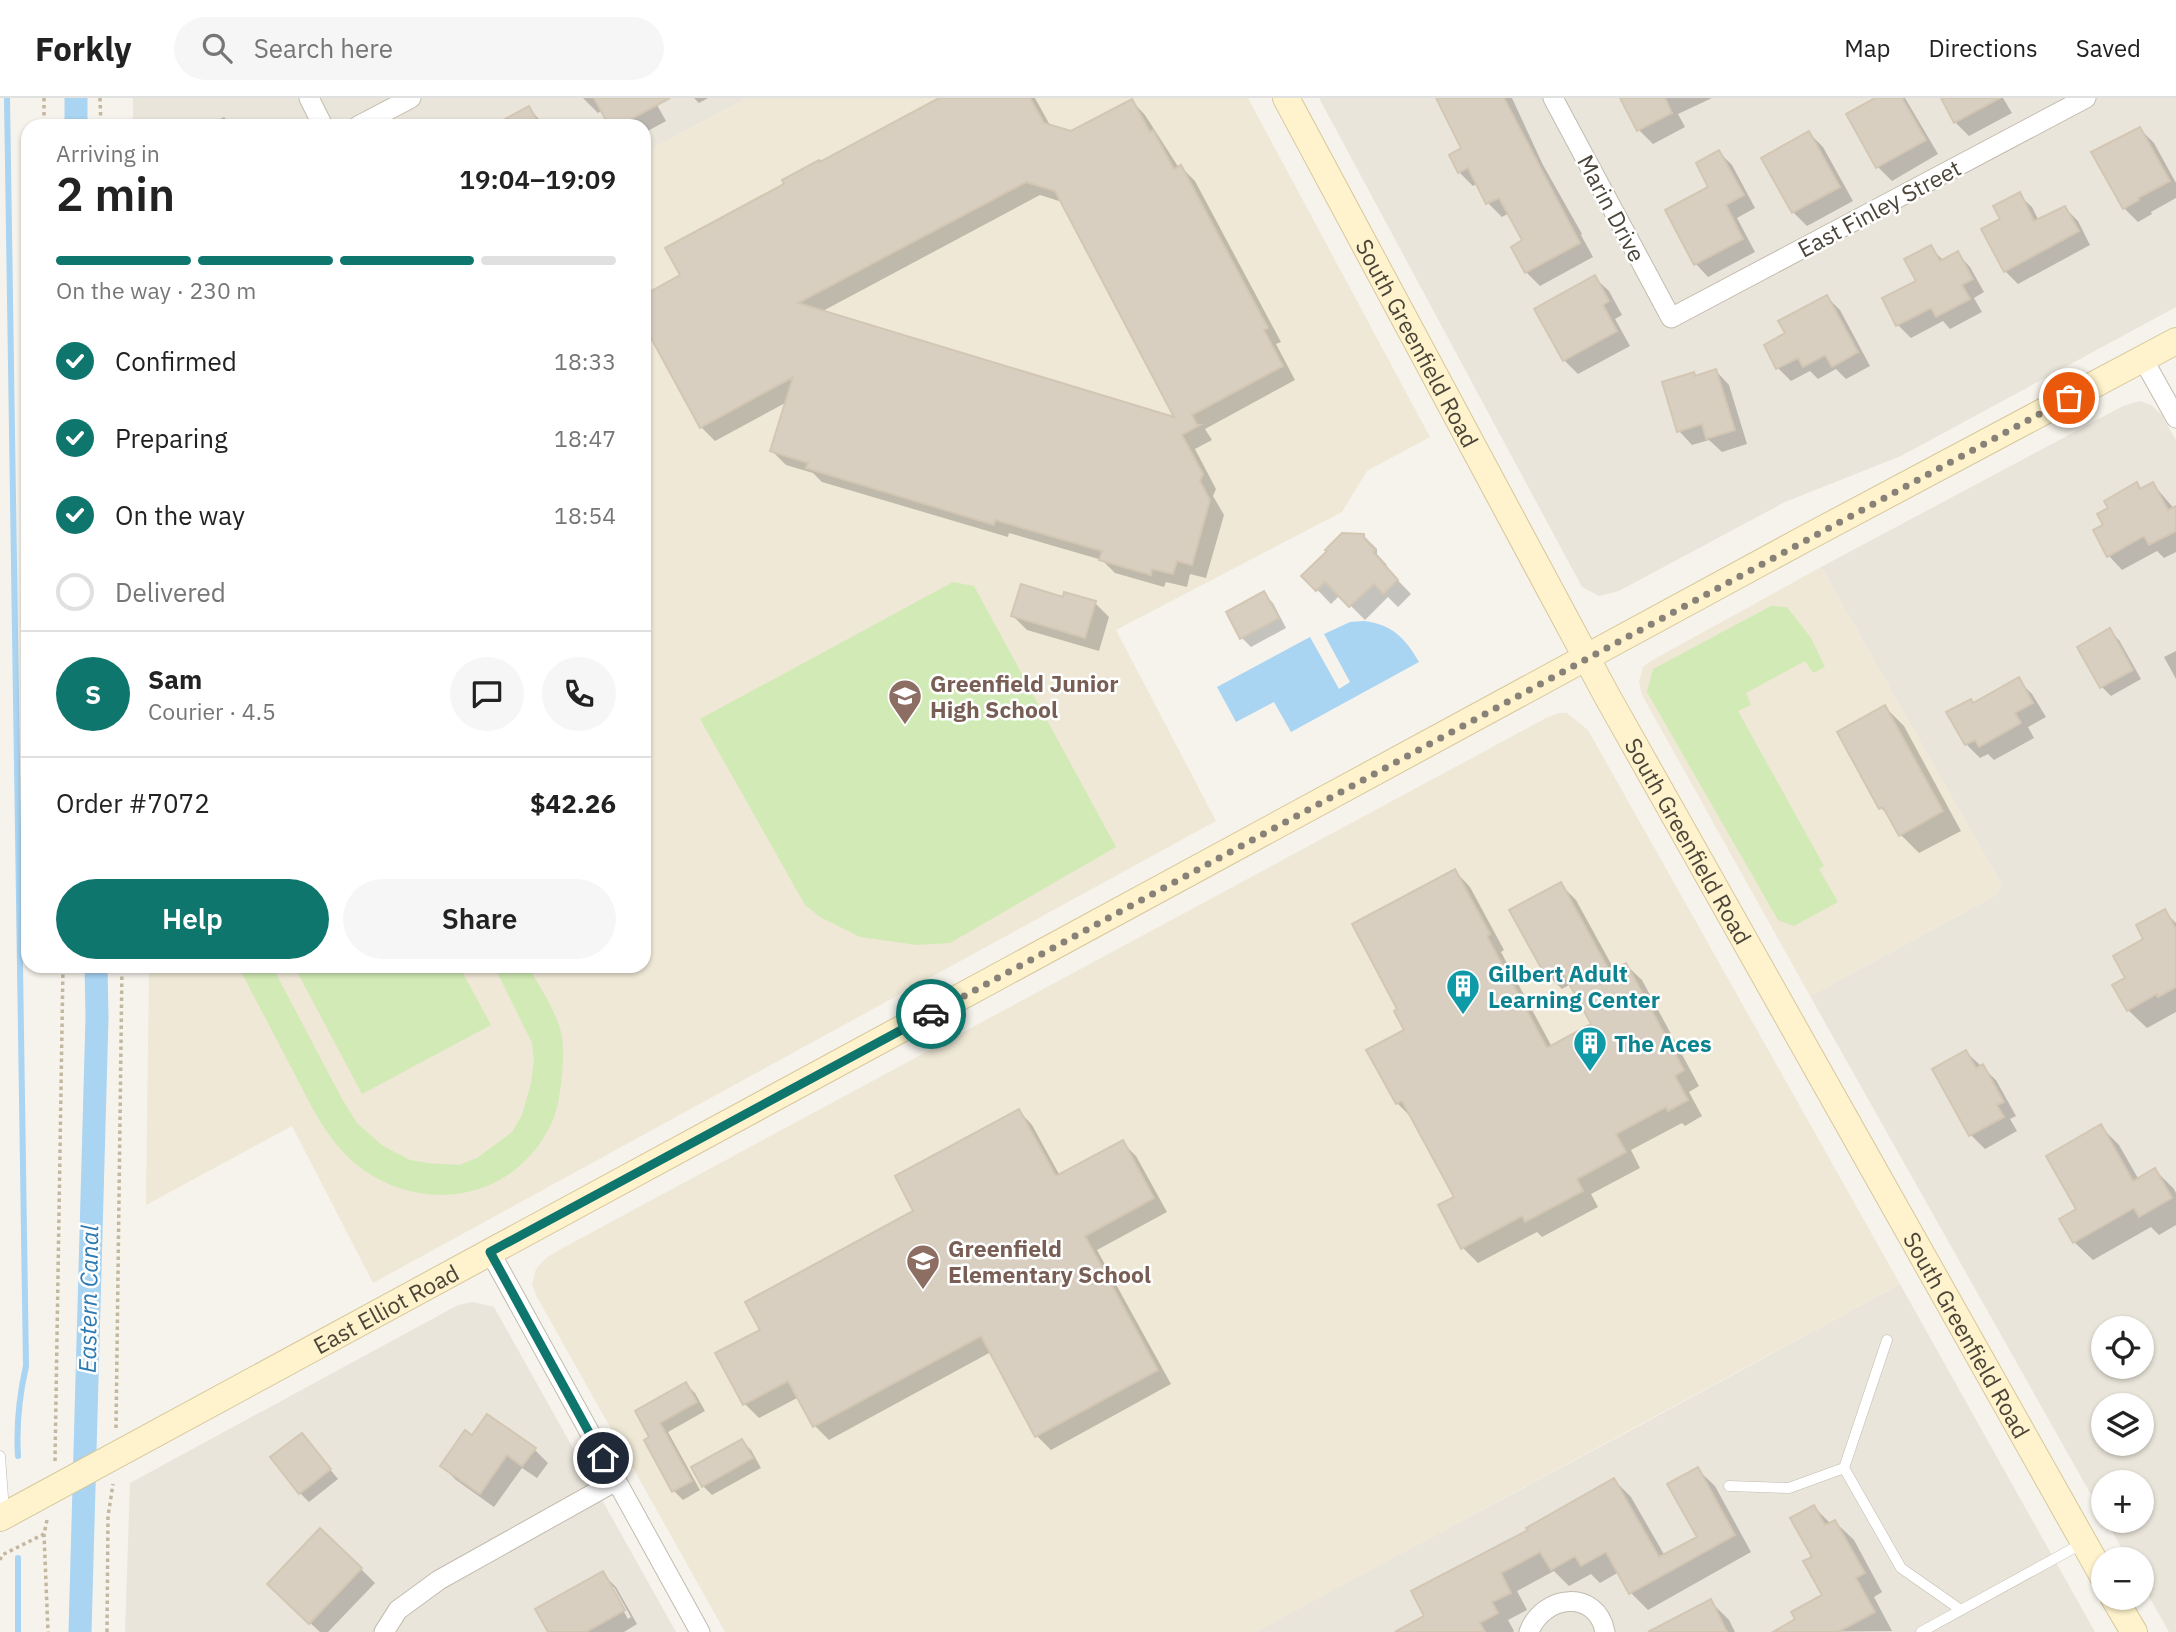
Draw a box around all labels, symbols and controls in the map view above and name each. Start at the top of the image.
search box [174,17,664,80]
text: Forkly [35,27,132,70]
icon: search [198,29,236,67]
text: Search here [254,31,393,65]
text: Map [1844,32,1890,64]
text: Directions [1928,32,2038,64]
text: Saved [2076,32,2141,64]
text: Arriving in [56,138,160,168]
street label: Marin Drive [1571,149,1653,267]
street label: East Finley Street [1792,152,1966,264]
text: 19:04–19:09 [459,162,616,196]
text: 2 min [56,164,175,224]
street label: South Greenfield Road [1349,234,1486,452]
text: On the way · 230 m [56,275,256,305]
icon: check [56,342,94,380]
text: Confirmed [115,344,237,378]
text: 18:33 [554,346,616,376]
pin [2039,368,2099,428]
icon: bag [2050,379,2088,417]
icon: check [56,419,94,457]
text: Preparing [115,421,228,455]
text: 18:47 [554,423,616,453]
icon: check [56,496,94,534]
text: On the way [115,498,245,532]
text: 18:54 [554,500,616,530]
text: Delivered [115,575,226,609]
button: chat [450,657,524,731]
button: phone [542,657,616,731]
text: Sam [148,662,202,696]
place label: Greenfield Junior High School [930,668,1119,724]
text: S [85,677,101,711]
school or university icon: Greenfield Junior High School [886,677,924,726]
text: Courier · 4.5 [148,696,276,726]
street label: South Greenfield Road [1619,732,1759,949]
text: Order #7072 [56,786,210,820]
text: $42.26 [530,786,616,820]
button: Help [56,879,329,959]
button: Share [343,879,616,959]
place label: Gilbert Adult Learning Center [1488,958,1660,1014]
building icon: Gilbert Adult Learning Center [1444,967,1482,1016]
courier [896,979,966,1049]
icon: car [912,995,950,1033]
building icon: The Aces [1571,1024,1609,1073]
place label: The Aces [1614,1028,1712,1058]
water label: Eastern Canal [71,1224,105,1373]
street label: South Greenfield Road [1897,1226,2037,1443]
place label: Greenfield Elementary School [948,1233,1151,1289]
school or university icon: Greenfield Elementary School [904,1242,942,1291]
street label: East Elliot Road [308,1257,464,1360]
map controls [2091,1316,2154,1610]
button: locate [2091,1316,2154,1379]
button: layers [2091,1393,2154,1456]
pin [573,1428,633,1488]
icon: home [584,1439,622,1477]
button: + [2091,1470,2154,1533]
button: − [2091,1547,2154,1610]

